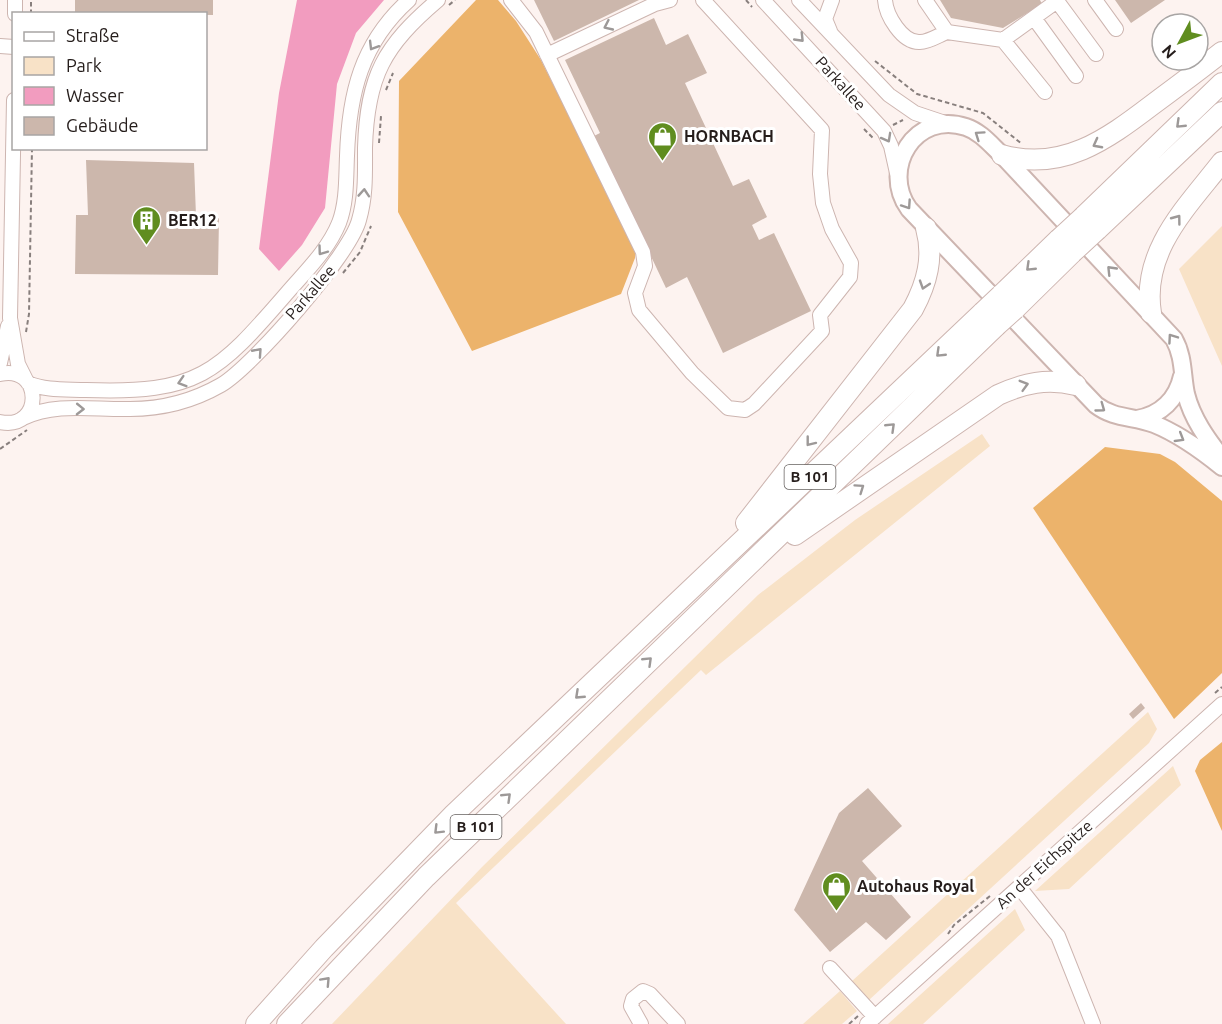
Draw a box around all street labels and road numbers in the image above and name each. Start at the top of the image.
street label: Parkallee [812,52,870,114]
street label: Parkallee [282,261,338,323]
road number: B 101 [784,465,836,489]
road number: B 101 [450,815,502,839]
street label: An der Eichspitze [992,816,1096,912]

